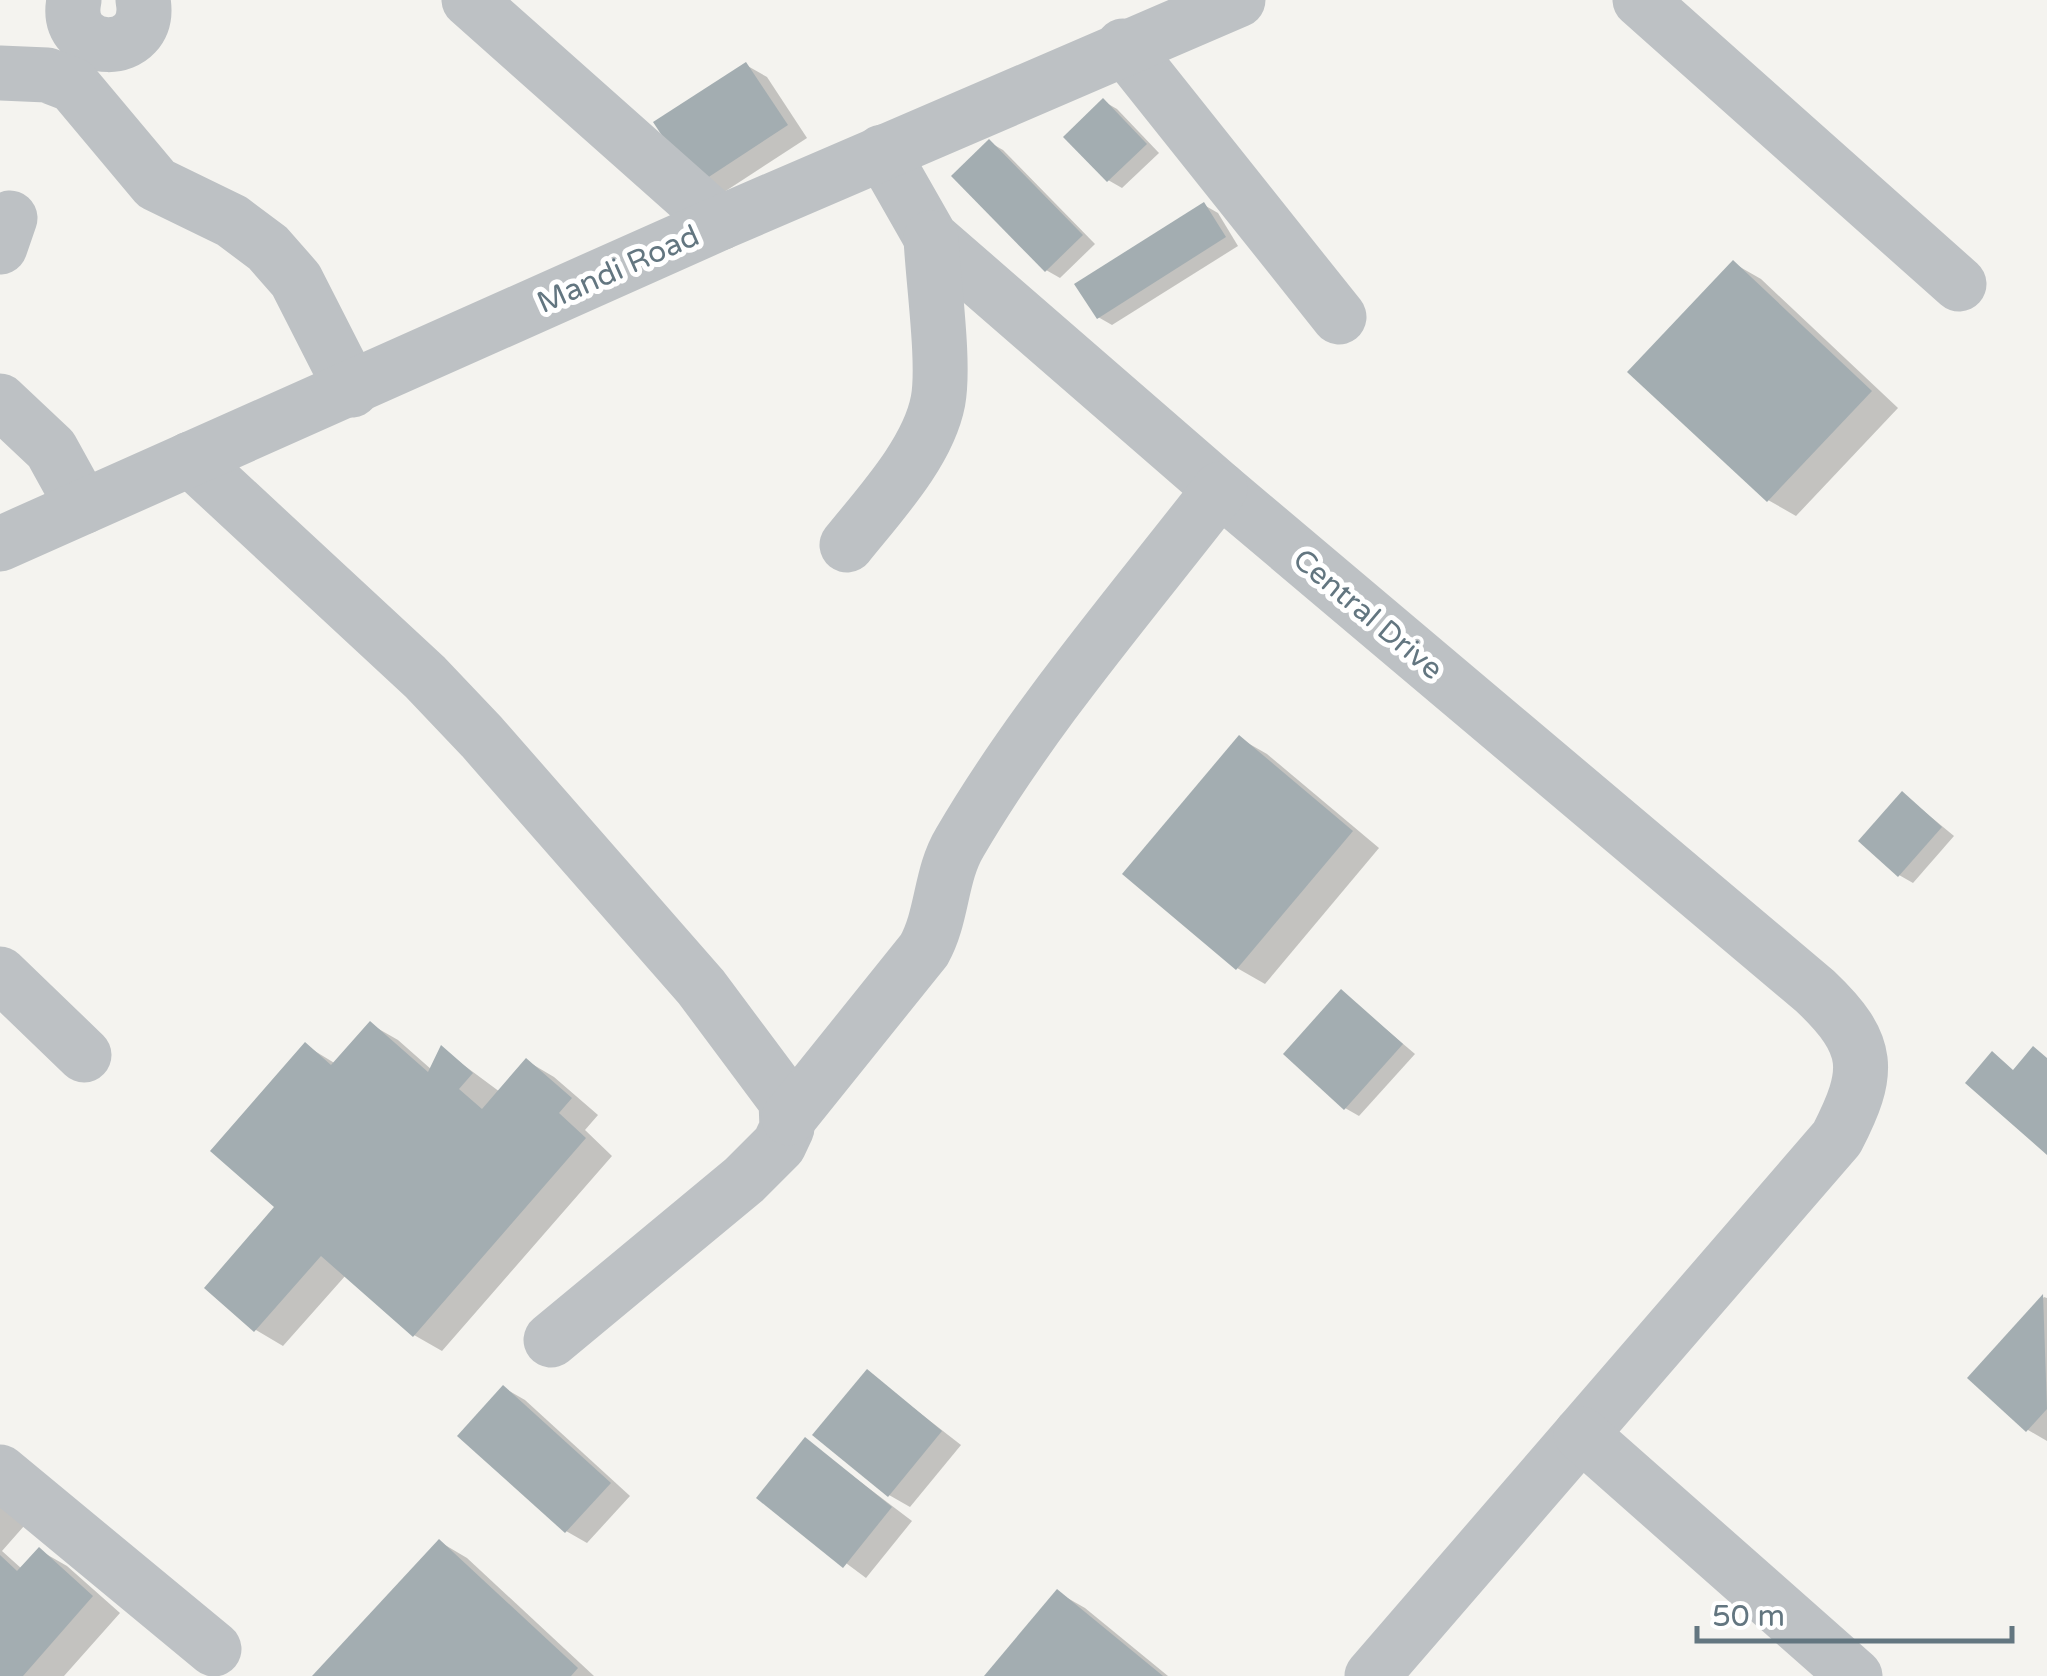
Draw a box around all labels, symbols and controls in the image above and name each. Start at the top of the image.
street label: Mandi Road [531,217,705,322]
street label: Central Drive [1285,541,1450,688]
scale bar [1697,1581,2012,1643]
text: 50 m [1712,1598,1785,1635]

